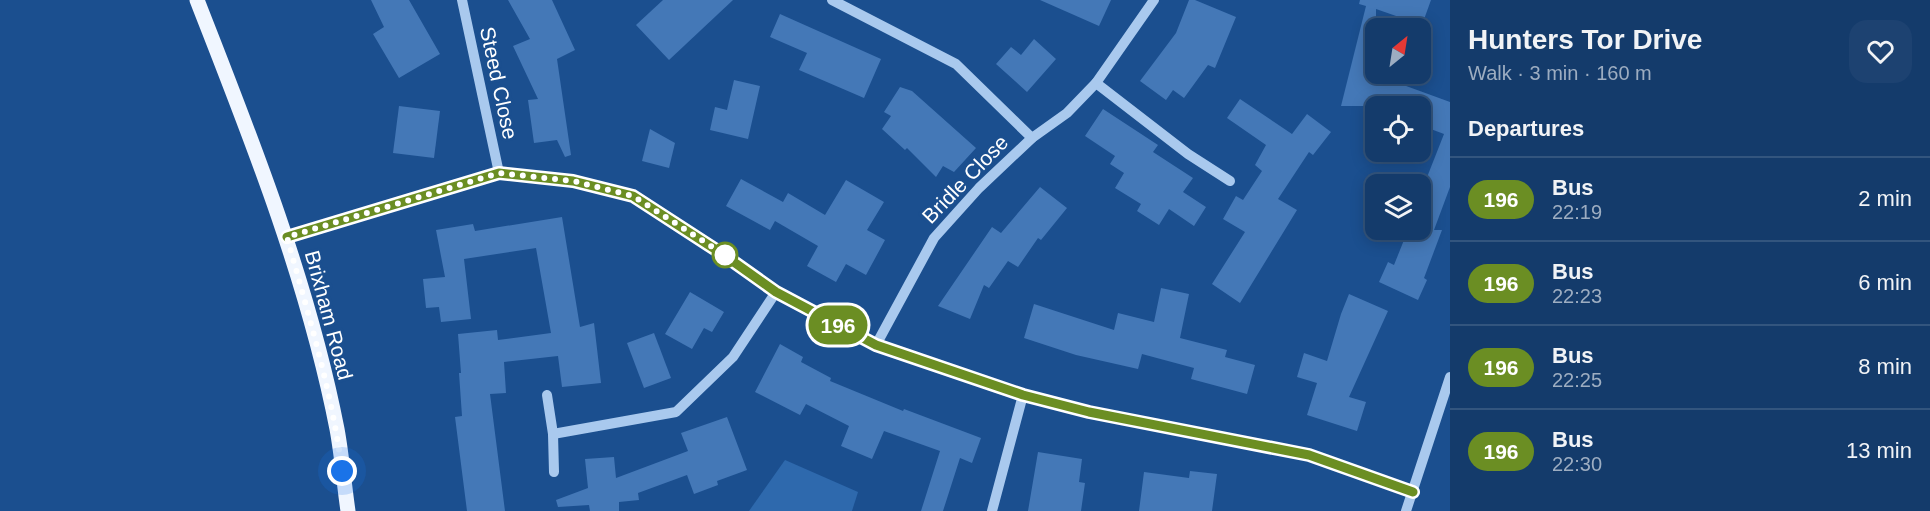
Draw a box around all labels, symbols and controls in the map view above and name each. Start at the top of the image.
north arrow [1365,18,1431,84]
map controls [1365,18,1431,240]
button: heart [1849,20,1912,83]
text: Hunters Tor Drive [1468,24,1702,55]
street label: Steed Close [476,25,522,141]
text: Walk · 3 min · 160 m [1468,62,1652,84]
button: locate [1365,96,1431,162]
text: Departures [1468,116,1584,141]
street label: Bridle Close [917,130,1013,228]
button: layers [1365,174,1431,240]
text: Bus [1552,175,1594,200]
text: 2 min [1858,186,1912,211]
text: 196 [1483,188,1519,211]
text: 22:19 [1552,201,1602,223]
unlabelled marker [712,242,738,268]
street label: Brixham Road [301,248,357,382]
text: Bus [1552,259,1594,284]
text: 6 min [1858,270,1912,295]
text: 196 [1483,272,1519,295]
text: 22:23 [1552,285,1602,307]
line badge: 196 [804,306,872,344]
text: 196 [820,314,856,337]
text: Bus [1552,343,1594,368]
text: 8 min [1858,354,1912,379]
text: 196 [1483,356,1519,379]
text: 22:25 [1552,369,1602,391]
text: Bus [1552,427,1594,452]
text: 13 min [1846,438,1912,463]
text: 196 [1483,440,1519,463]
text: 22:30 [1552,453,1602,475]
your location [327,456,357,486]

